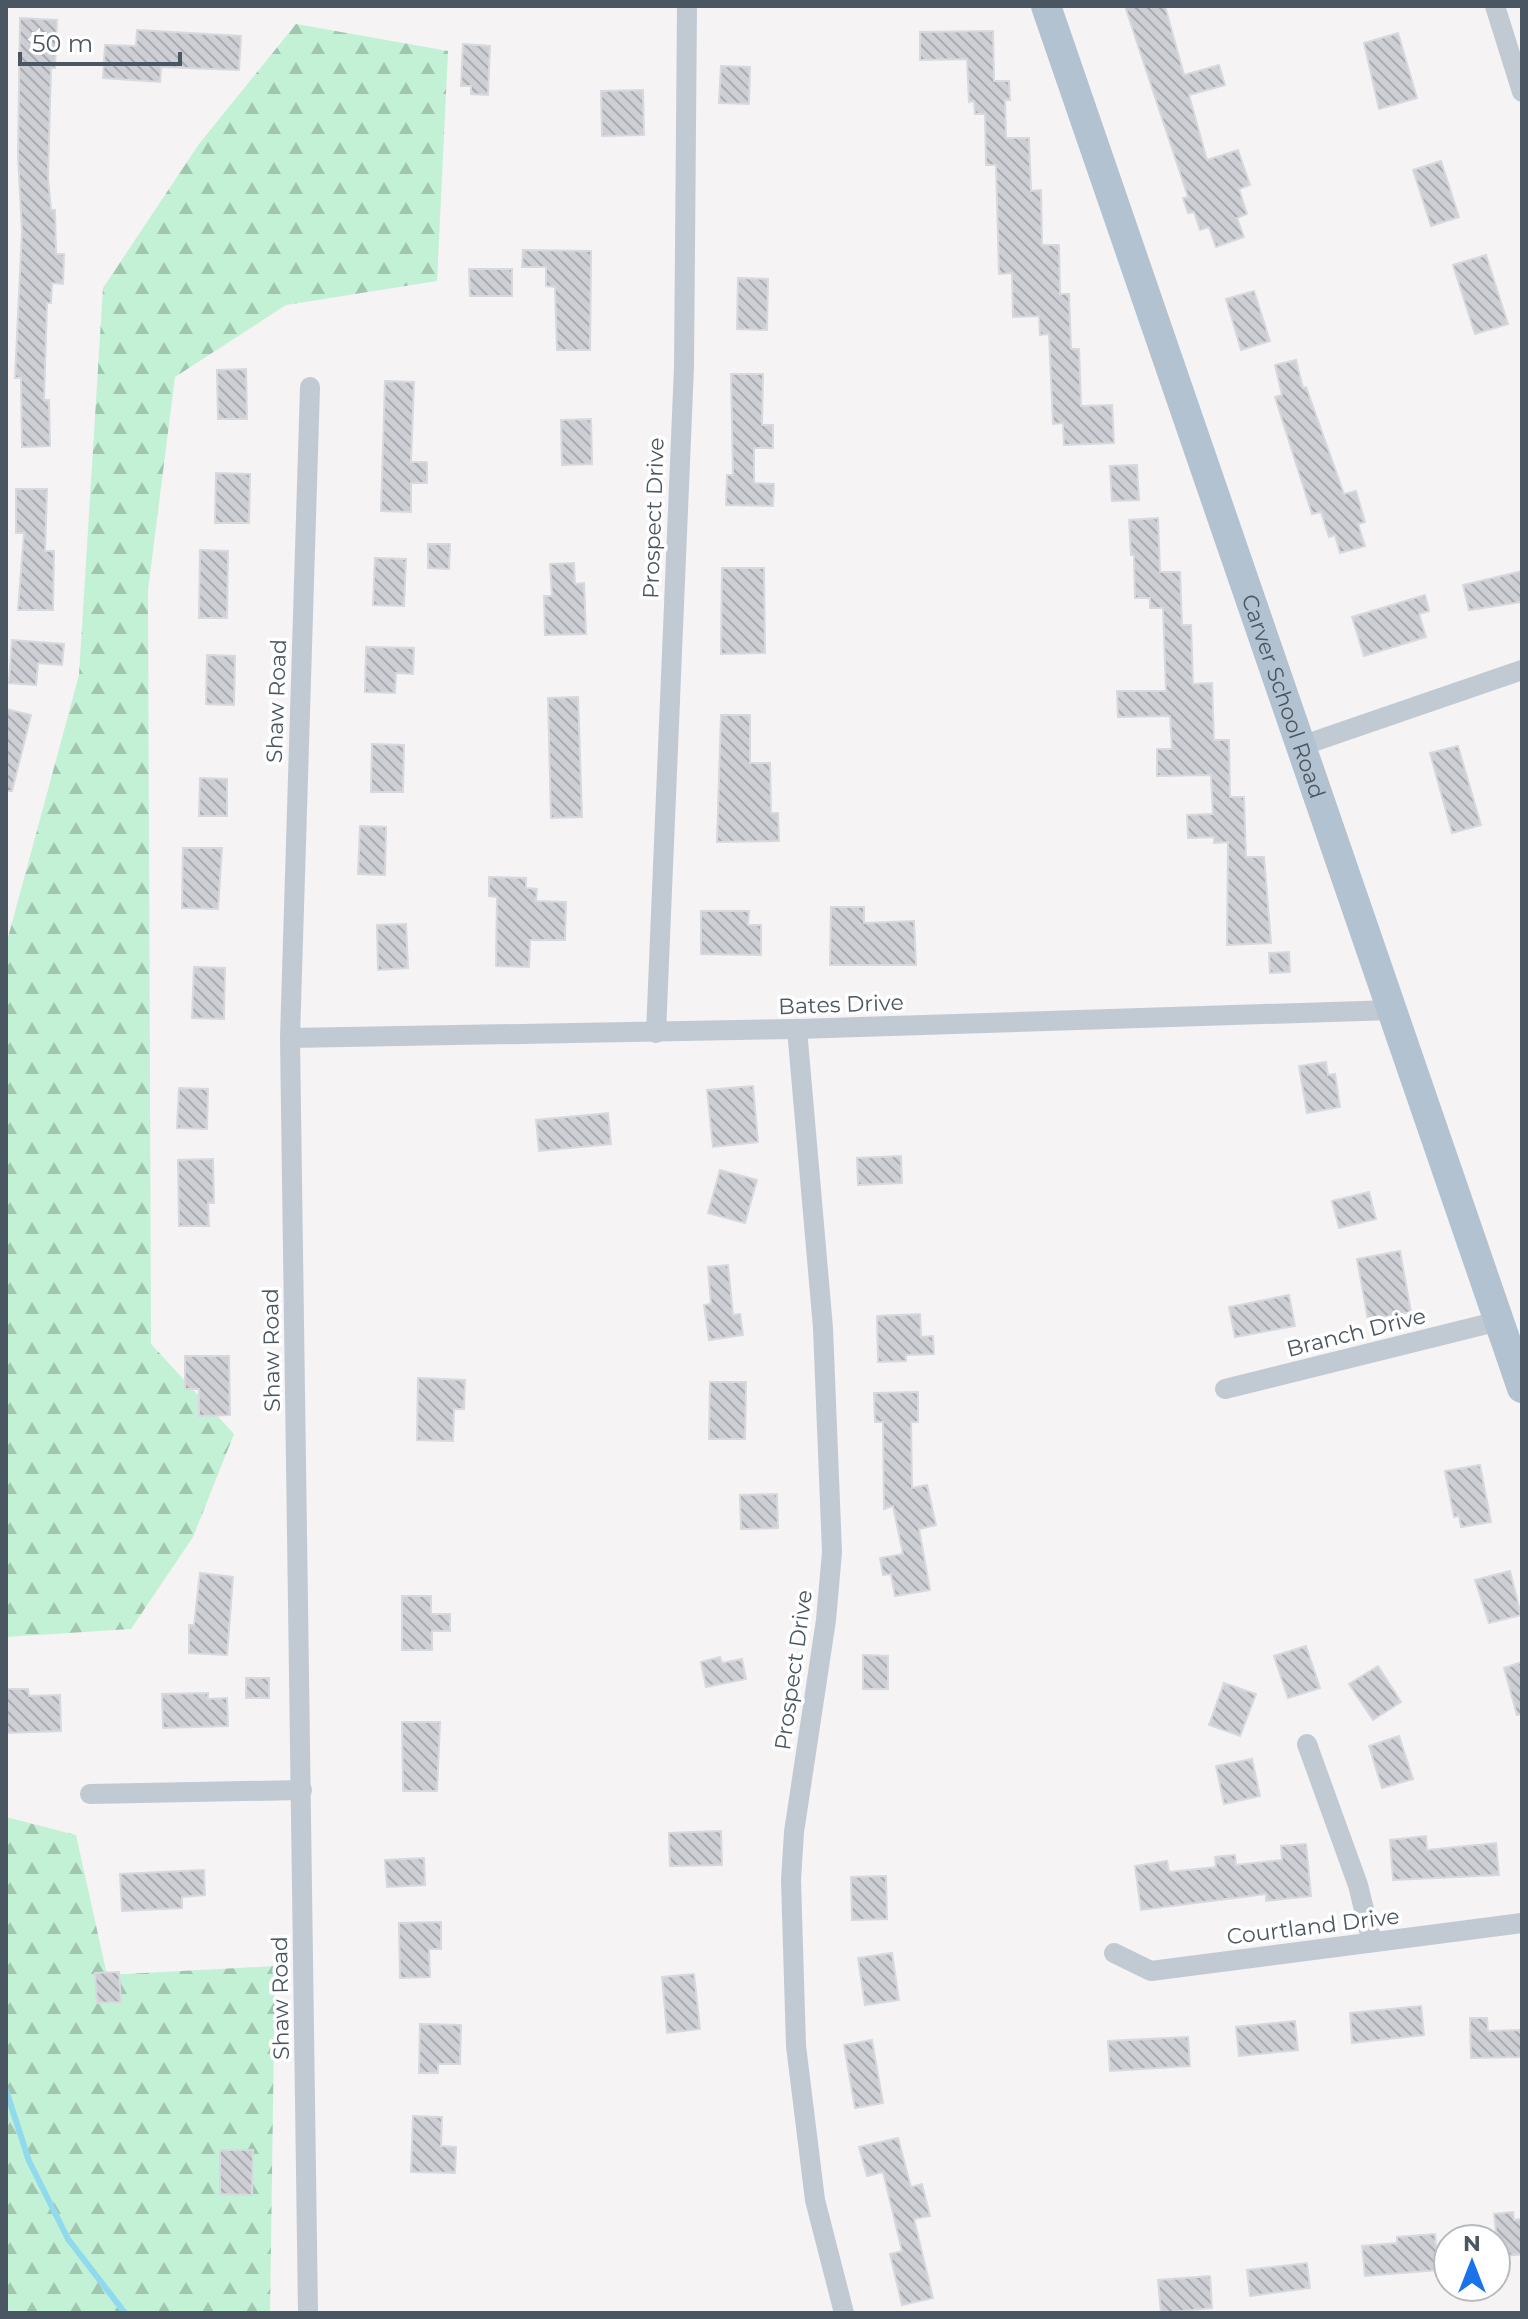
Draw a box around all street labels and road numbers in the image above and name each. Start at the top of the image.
street label: Prospect Drive [637,437,670,599]
street label: Carver School Road [1236,591,1331,802]
street label: Shaw Road [261,639,292,763]
street label: Bates Drive [778,989,904,1020]
street label: Shaw Road [257,1288,286,1412]
street label: Branch Drive [1284,1302,1429,1363]
street label: Prospect Drive [769,1588,818,1752]
street label: Courtland Drive [1225,1903,1401,1950]
street label: Shaw Road [266,1936,295,2060]

